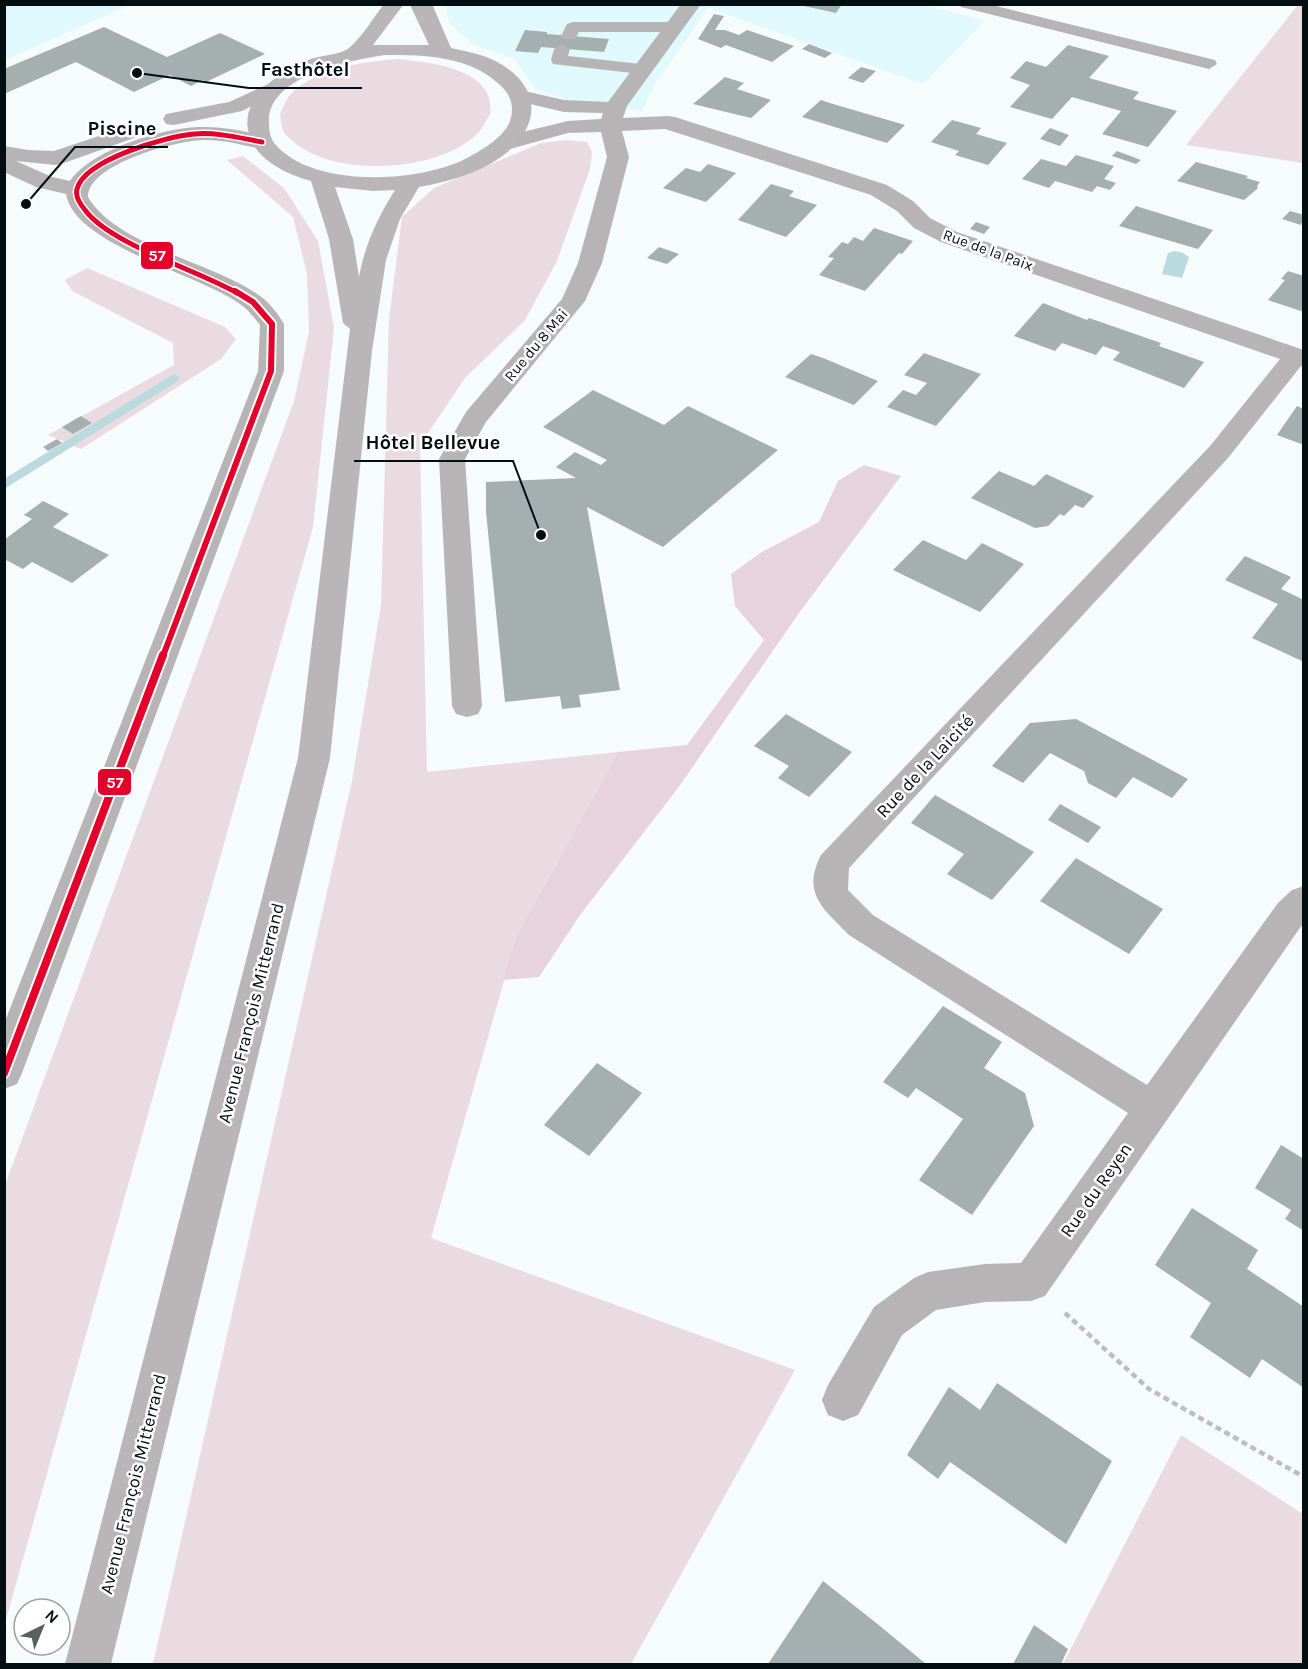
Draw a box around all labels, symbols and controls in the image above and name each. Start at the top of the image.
callout: Fasthôtel [249,50,362,88]
text: Fasthôtel [261,58,349,81]
callout: Piscine [75,109,168,147]
text: Piscine [88,117,156,140]
street label: Rue de la Paix [941,225,1036,275]
line badge: 57 [140,241,174,270]
text: 57 [148,246,166,265]
street label: Rue du 8 Mai [500,305,572,385]
callout: Hôtel Bellevue [354,423,513,461]
text: Hôtel Bellevue [366,431,500,454]
street label: Rue de la Laicité [872,710,978,822]
line badge: 57 [97,768,132,796]
text: 57 [106,773,124,792]
street label: Avenue François Mitterrand [213,901,289,1125]
street label: Rue du Reyen [1055,1139,1137,1241]
street label: Avenue François Mitterrand [95,1372,171,1596]
north arrow [12,1597,72,1657]
text: N [41,1606,63,1627]

